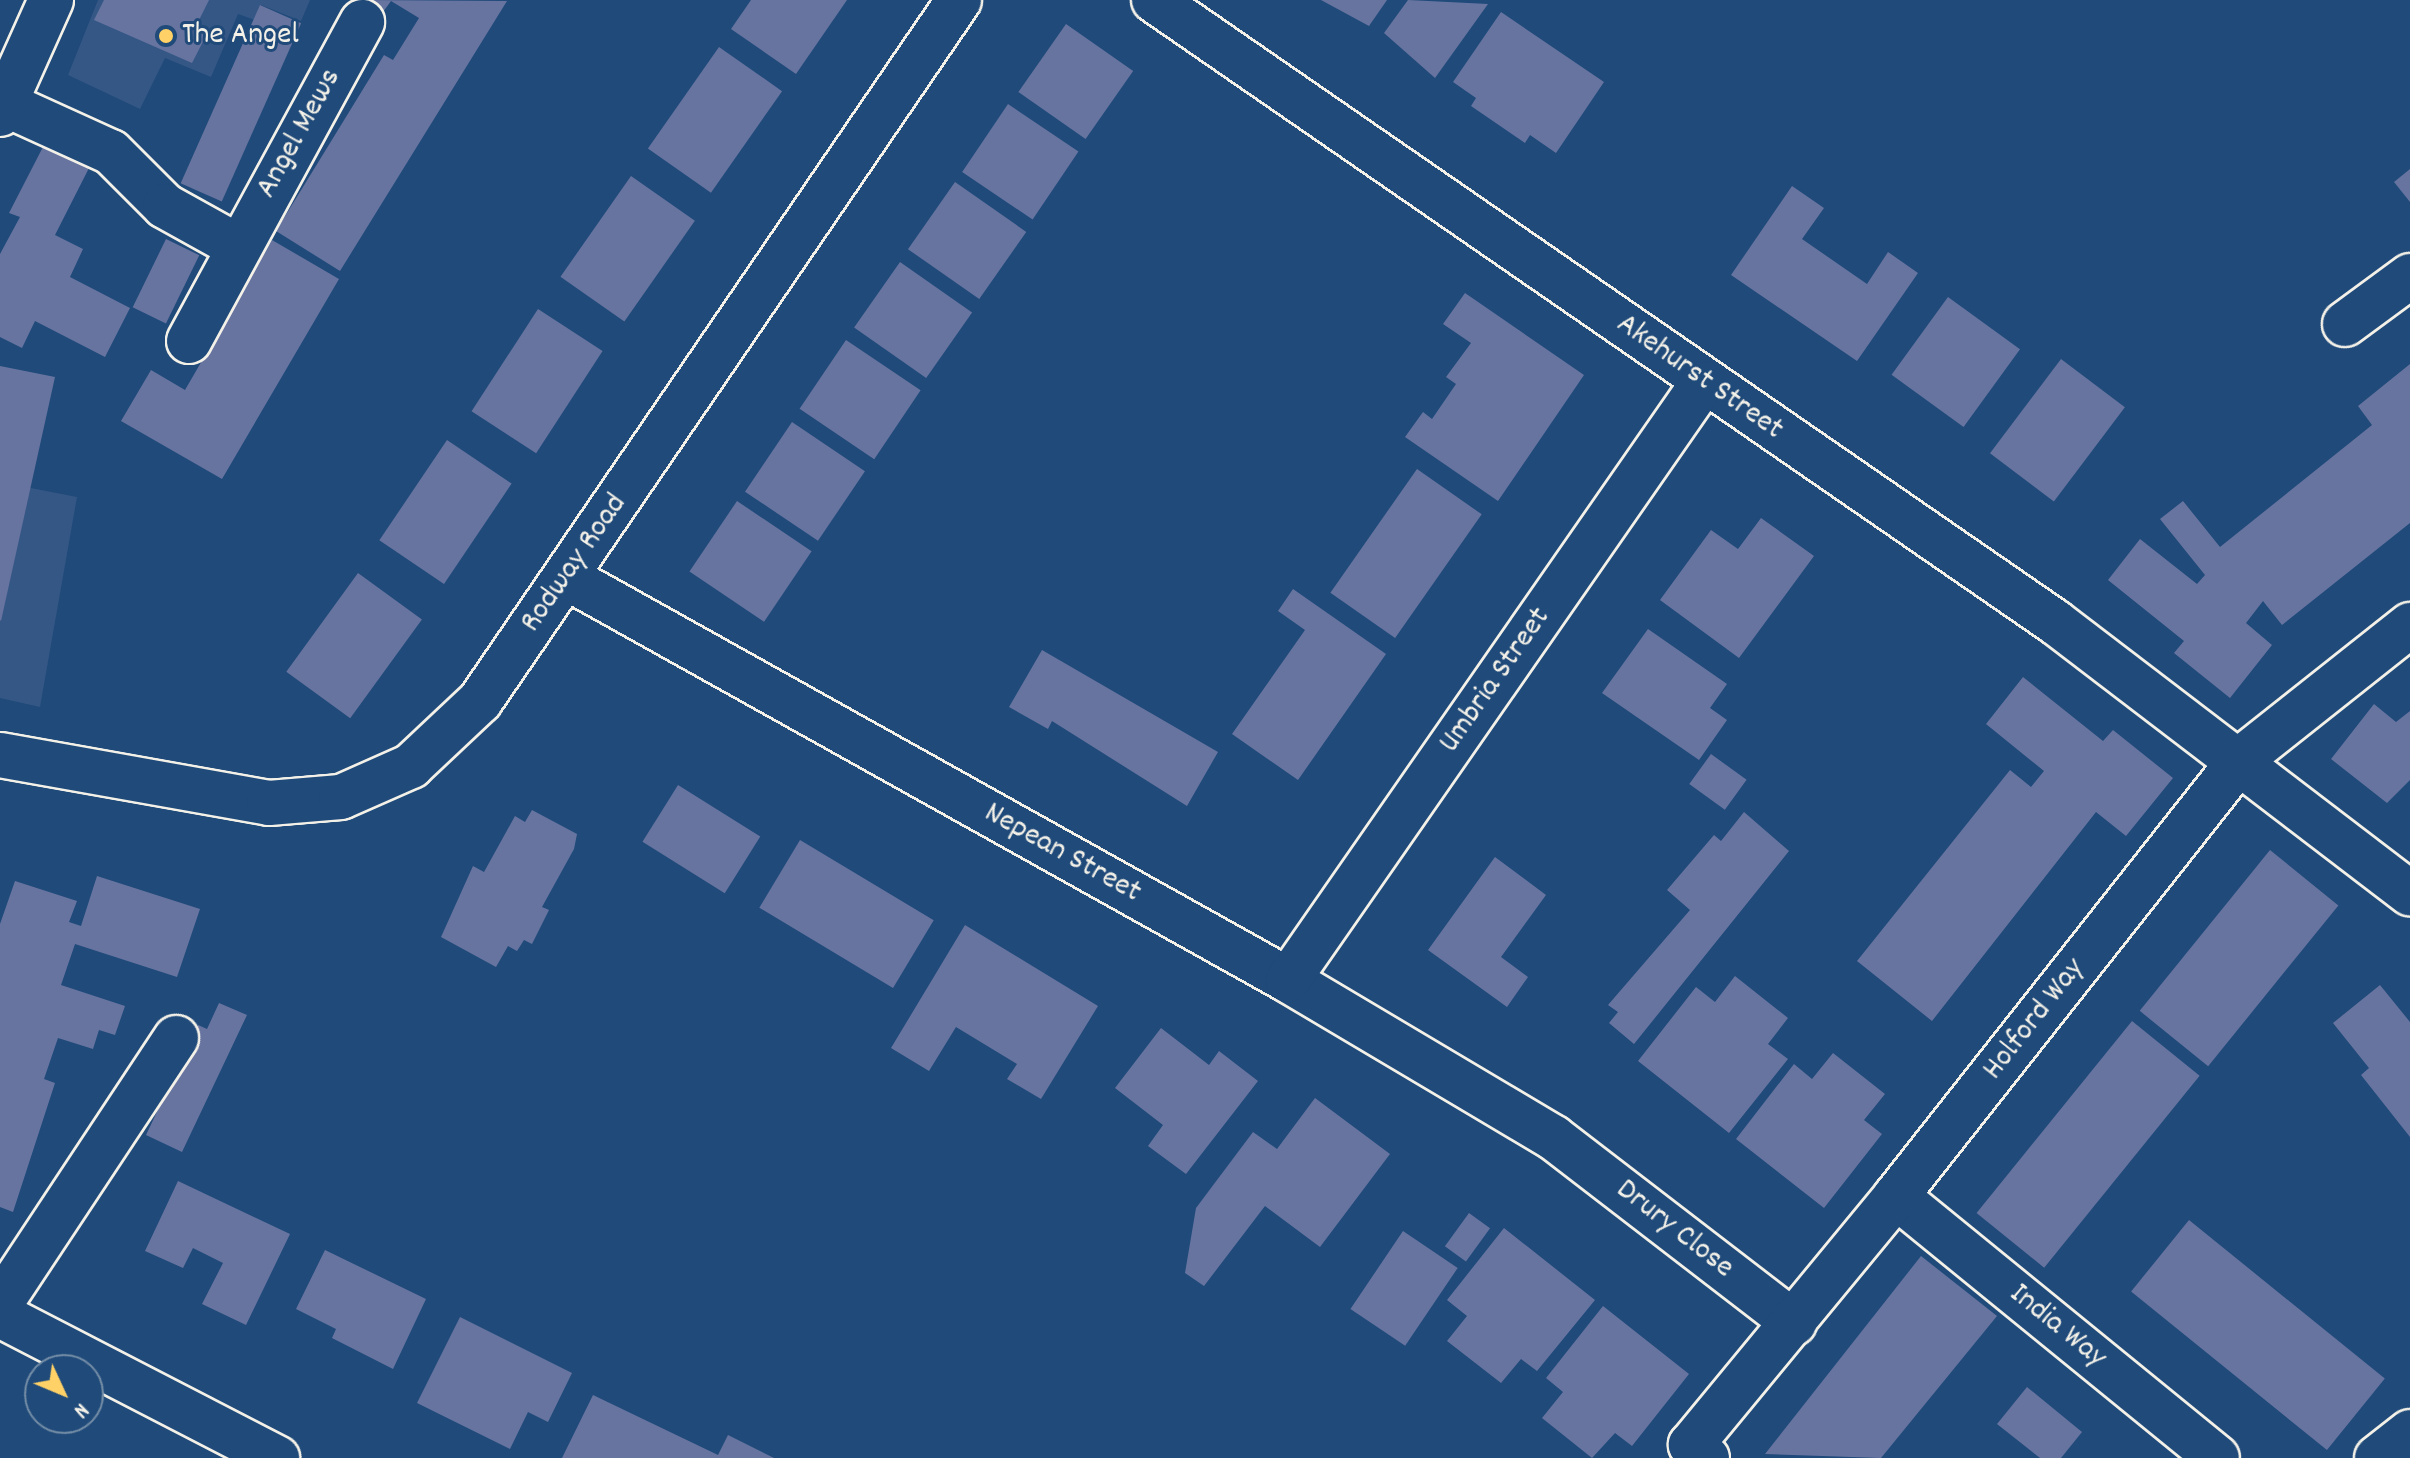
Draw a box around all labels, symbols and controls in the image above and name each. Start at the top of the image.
place label: The Angel [182,17,299,55]
marker: The Angel [157,27,175,45]
street label: Angel Mews [249,63,351,205]
street label: Akehurst Street [1608,306,1790,450]
street label: Rodway Road [513,487,637,641]
street label: Umbria Street [1432,601,1560,761]
street label: Nepean Street [977,795,1147,913]
street label: Holford Way [1975,951,2095,1089]
street label: Drury Close [1607,1172,1741,1288]
street label: India Way [2001,1276,2113,1378]
north arrow [24,1354,104,1434]
text: N [65,1395,95,1424]

